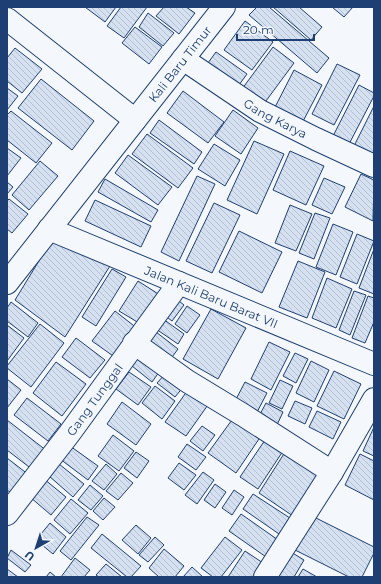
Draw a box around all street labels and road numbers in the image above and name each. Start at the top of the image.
street label: Kali Baru Timur [145,22,214,105]
street label: Gang Karya [241,95,310,141]
street label: Jalan Kali Baru Barat VII [142,262,280,331]
street label: Gang Tunggal [63,360,125,438]

